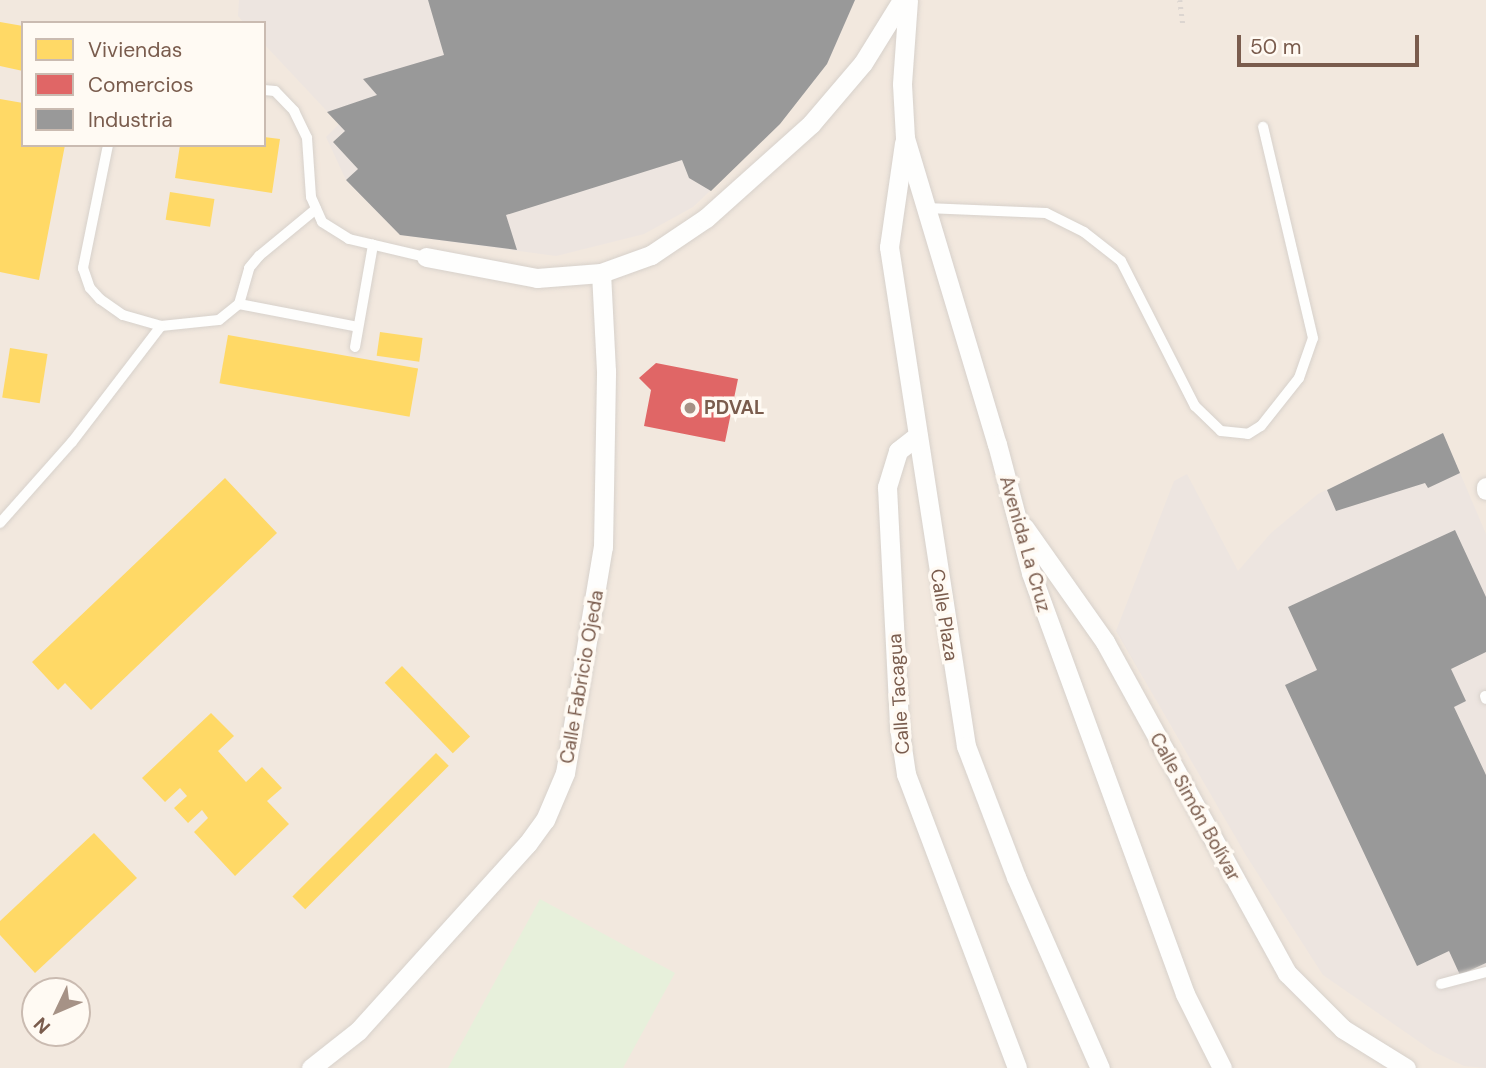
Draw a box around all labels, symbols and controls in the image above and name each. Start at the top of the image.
legend [21,21,266,147]
scale bar [1241,21,1423,65]
text: 50 m [1250,33,1301,61]
text: Viviendas [88,36,182,64]
text: Comercios [88,71,194,99]
text: Industria [88,106,173,134]
place label: PDVAL [704,397,764,419]
marker: PDVAL [682,400,698,416]
street label: Avenida La Cruz [995,473,1055,615]
street label: Calle Plaza [925,567,963,663]
street label: Calle Fabricio Ojeda [556,588,608,766]
street label: Calle Tacagua [883,633,915,755]
street label: Calle Simón Bolívar [1145,729,1245,885]
north arrow [21,977,91,1047]
text: N [28,1012,56,1039]

